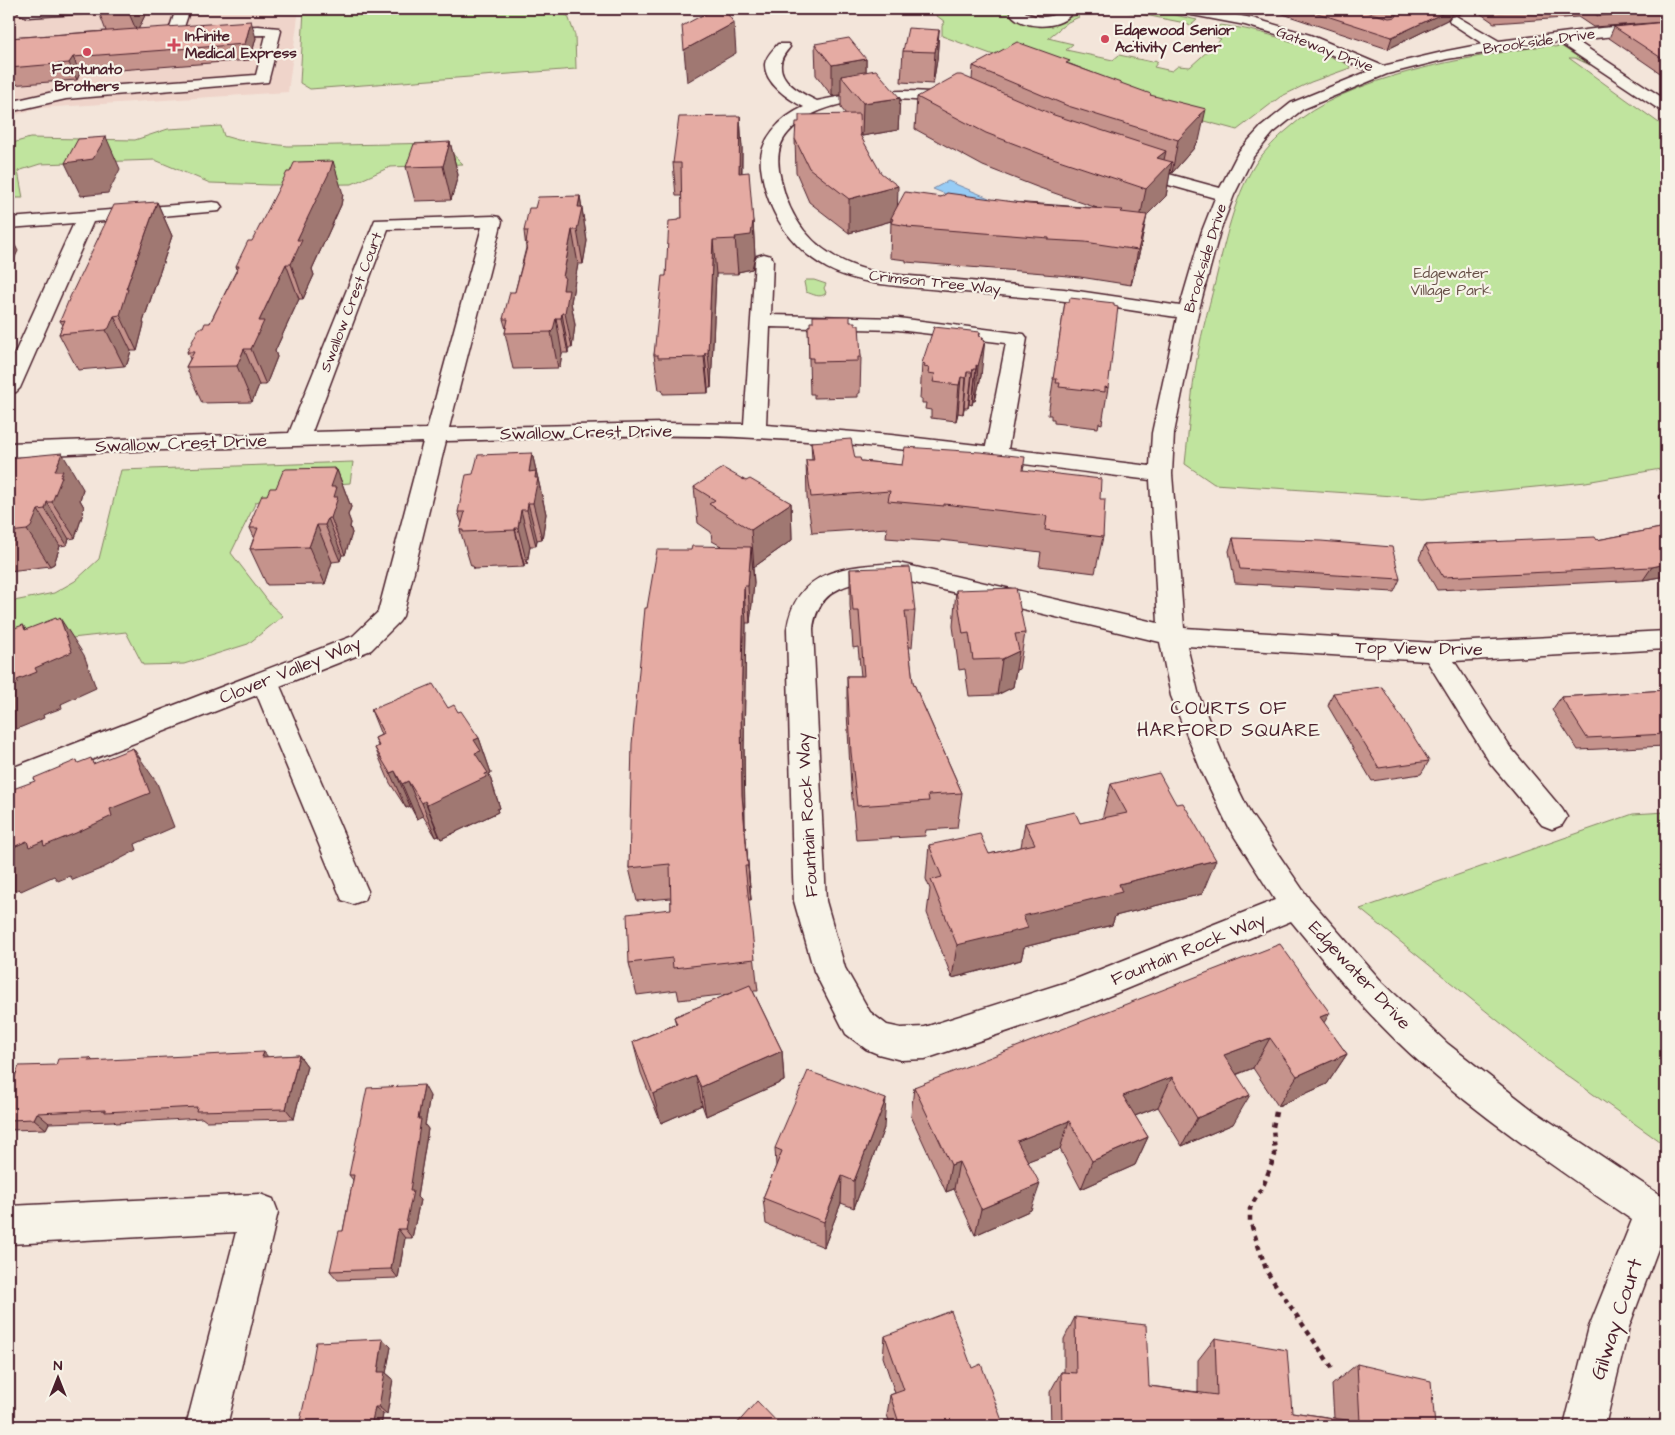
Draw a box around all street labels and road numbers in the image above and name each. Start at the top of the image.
street label: Gateway Drive [1273,21,1376,79]
street label: Brookside Drive [1482,23,1596,60]
street label: Brookside Drive [1179,201,1232,315]
street label: Swallow Crest Court [315,229,388,375]
street label: Crimson Tree Way [868,265,1002,301]
street label: Swallow Crest Drive [500,418,673,447]
street label: Swallow Crest Drive [95,428,268,459]
street label: Clover Valley Way [216,631,365,711]
street label: Top View Drive [1355,635,1483,662]
street label: Fountain Rock Way [791,732,825,898]
street label: Fountain Rock Way [1107,907,1270,993]
street label: Edgewater Drive [1302,916,1417,1036]
street label: Gilway Court [1583,1254,1652,1384]

